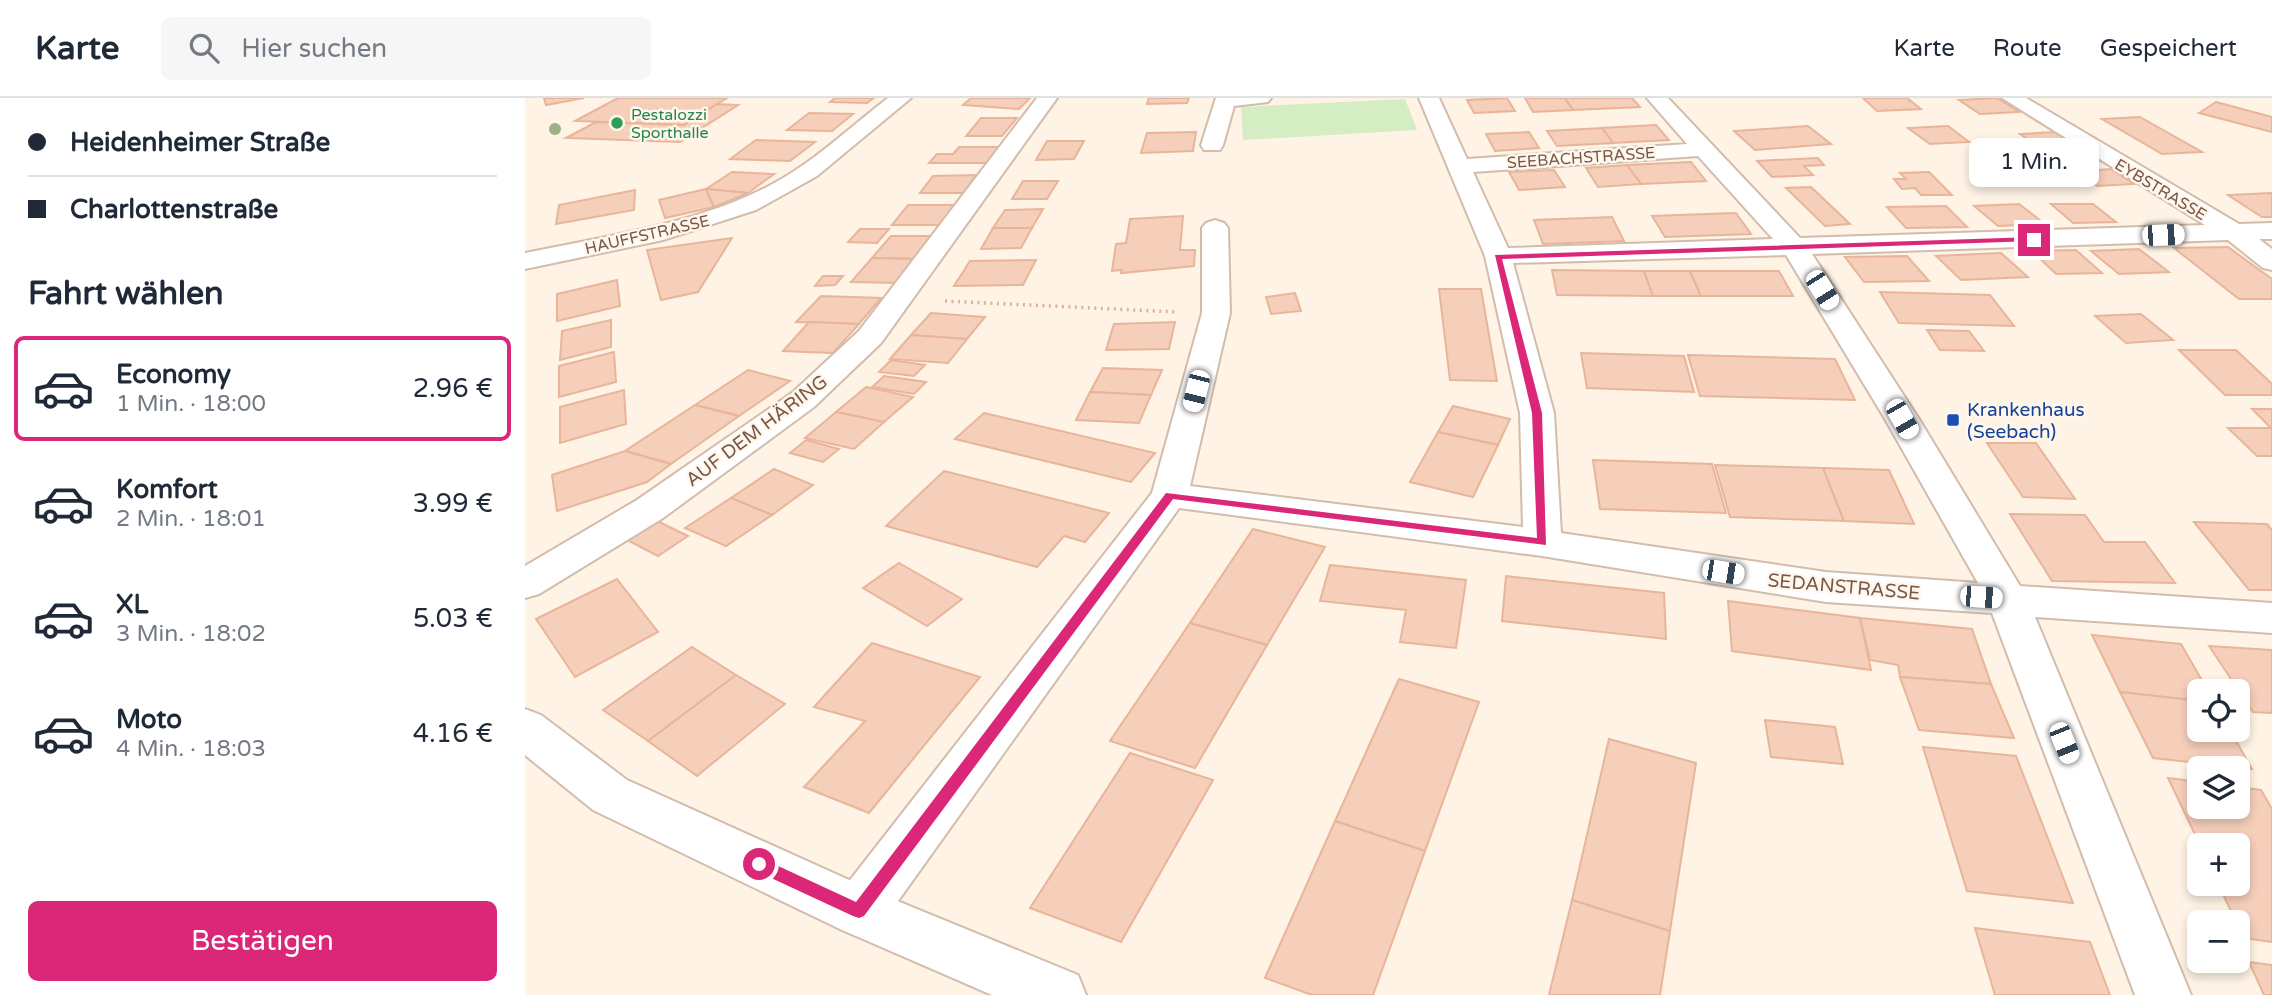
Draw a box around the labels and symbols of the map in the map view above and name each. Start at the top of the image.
place label: Pestalozzi Sporthalle [631,105,709,143]
marker: Pestalozzi Sporthalle [609,115,625,131]
callout: 1 Min. [1969,138,2099,188]
street label: SEEBACHSTRASSE [1506,143,1656,173]
street label: EYBSTRASSE [2111,155,2210,225]
street label: HAUFFSTRASSE [583,211,712,259]
route end [2018,224,2050,256]
car [2142,224,2185,246]
car [1802,267,1843,313]
car [1181,368,1212,414]
street label: AUF DEM HÄRING [681,370,832,491]
car [1883,396,1922,442]
place label: Krankenhaus (Seebach) [1967,399,2085,443]
marker: Krankenhaus (Seebach) [1945,412,1961,428]
car [1701,558,1746,586]
street label: SEDANSTRASSE [1767,569,1921,605]
car [1960,585,2003,609]
car [2047,720,2082,766]
route start [743,848,775,880]

